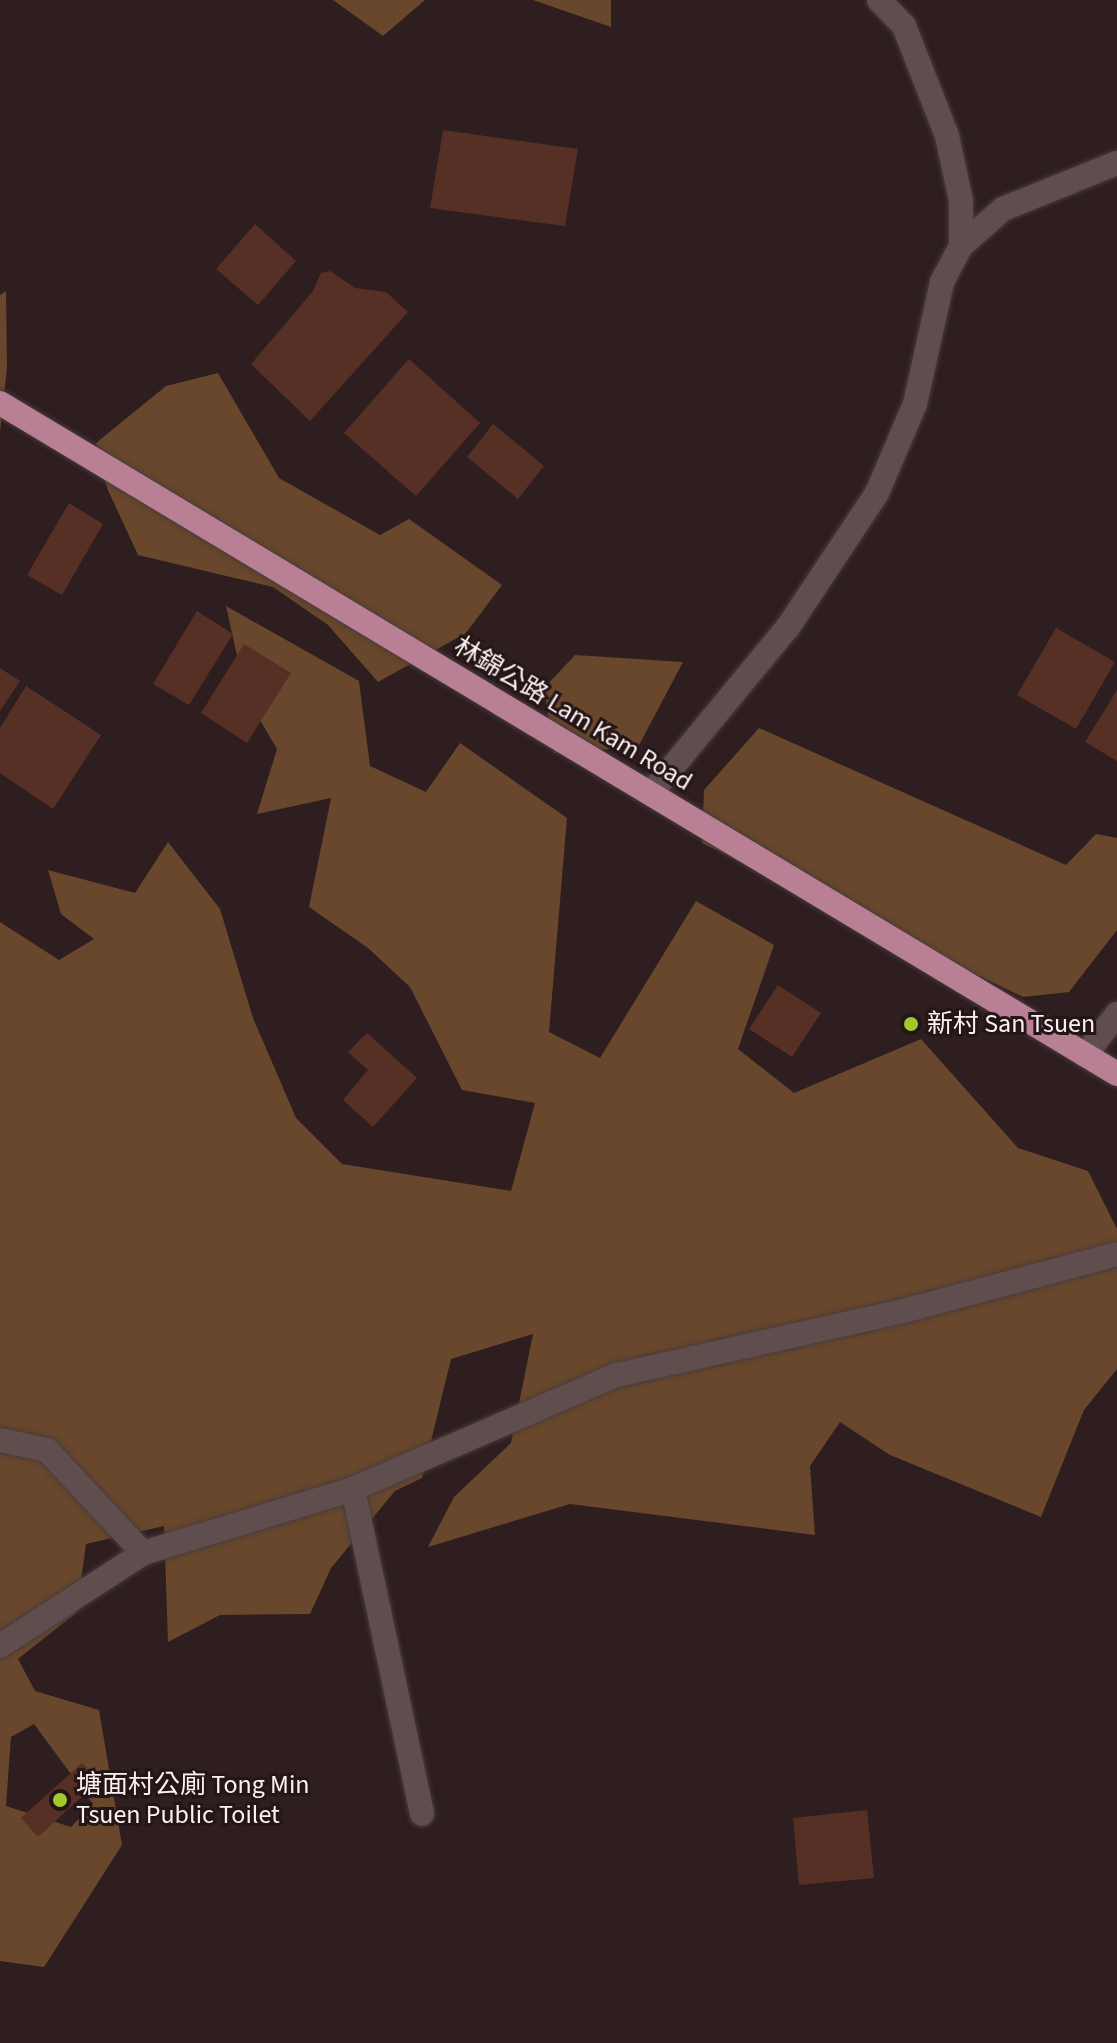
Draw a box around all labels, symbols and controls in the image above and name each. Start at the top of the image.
street label: 林錦公路 Lam Kam Road [448,630,698,798]
place label: 新村 San Tsuen [927,1008,1095,1040]
marker: 新村 San Tsuen [902,1015,920,1033]
place label: 塘面村公廁 Tong Min Tsuen Public Toilet [76,1769,310,1830]
marker: 塘面村公廁 Tong Min Tsuen Public Toilet [51,1791,69,1809]

